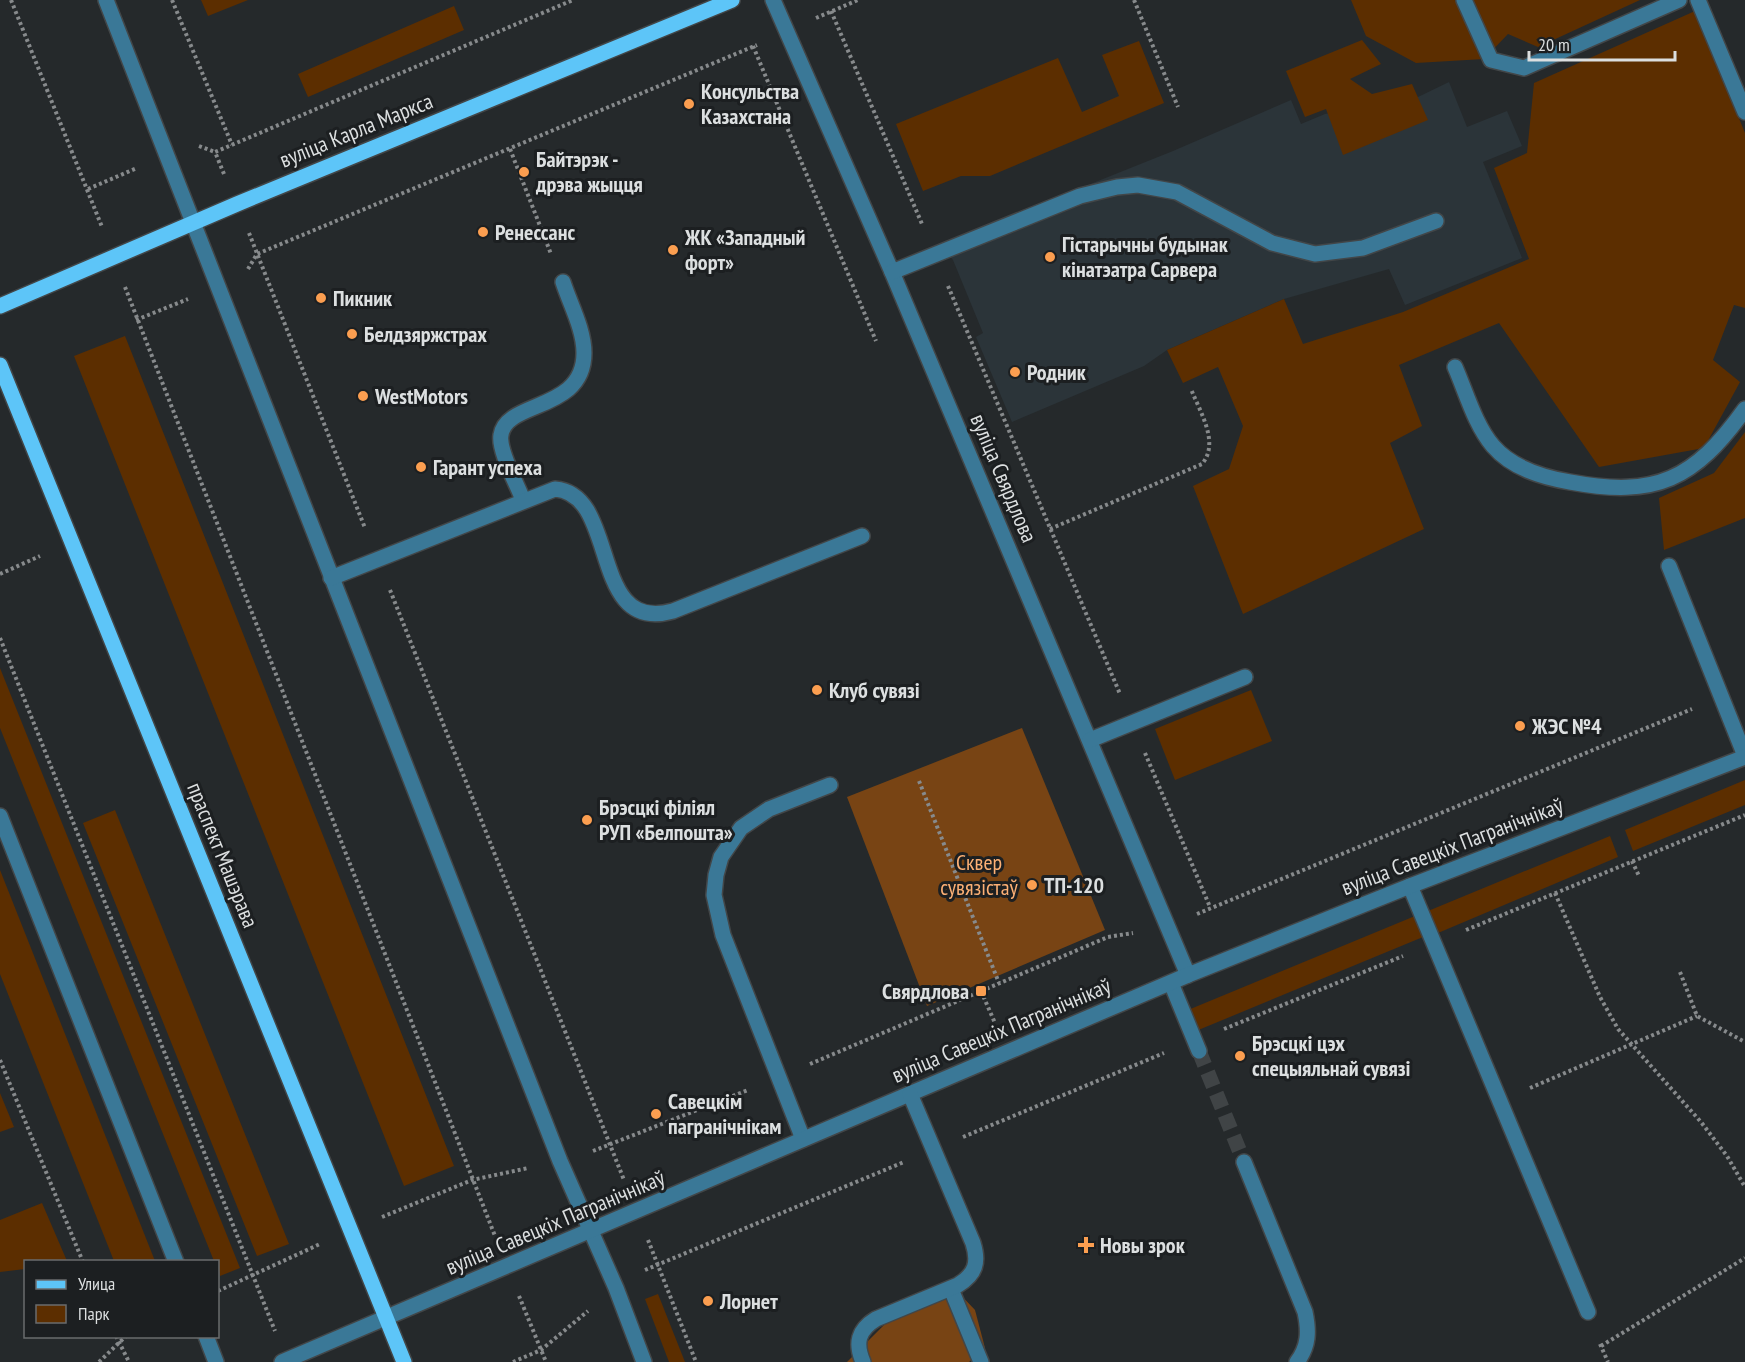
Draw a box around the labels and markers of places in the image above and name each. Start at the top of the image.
place label: Консульства Казахстана [701,77,799,130]
marker: Консульства Казахстана [682,97,696,111]
place label: Байтэрэк - дрэва жыцця [535,145,643,198]
marker: Байтэрэк - дрэва жыцця [517,165,531,179]
place label: Ренессанс [495,218,575,246]
place label: ЖК «Западный форт» [684,223,806,276]
marker: Ренессанс [476,225,490,239]
place label: Гістарычны будынак кінатэатра Сарвера [1062,230,1229,283]
marker: ЖК «Западный форт» [666,243,680,257]
marker: Гістарычны будынак кінатэатра Сарвера [1043,250,1057,264]
place label: Пикник [333,284,393,312]
marker: Пикник [314,291,328,305]
place label: Белдзяржстрах [364,320,487,348]
marker: Белдзяржстрах [345,327,359,341]
place label: Родник [1027,358,1087,386]
marker: Родник [1008,365,1022,379]
place label: WestMotors [374,382,468,410]
marker: WestMotors [356,389,370,403]
place label: Гарант успеха [433,453,542,481]
marker: Гарант успеха [414,460,428,474]
place label: Клуб сувязі [829,676,920,704]
marker: Клуб сувязі [810,683,824,697]
place label: ЖЭС №4 [1531,712,1602,740]
marker: ЖЭС №4 [1513,719,1527,733]
place label: Брэсцкі філіял РУП «Белпошта» [599,793,733,846]
marker: Брэсцкі філіял РУП «Белпошта» [580,813,594,827]
place label: ТП-120 [1044,871,1104,899]
marker: ТП-120 [1025,878,1039,892]
place label: Свярдлова [882,977,969,1005]
marker: Свярдлова [974,984,988,998]
place label: Брэсцкі цэх спецыяльнай сувязі [1252,1029,1410,1082]
marker: Брэсцкі цэх спецыяльнай сувязі [1233,1049,1247,1063]
place label: Савецкім пагранічнікам [668,1087,781,1140]
marker: Савецкім пагранічнікам [649,1107,663,1121]
place label: Новы зрок [1100,1231,1186,1259]
marker: Новы зрок [1077,1236,1095,1254]
place label: Лорнет [719,1287,778,1315]
marker: Лорнет [701,1294,715,1308]

